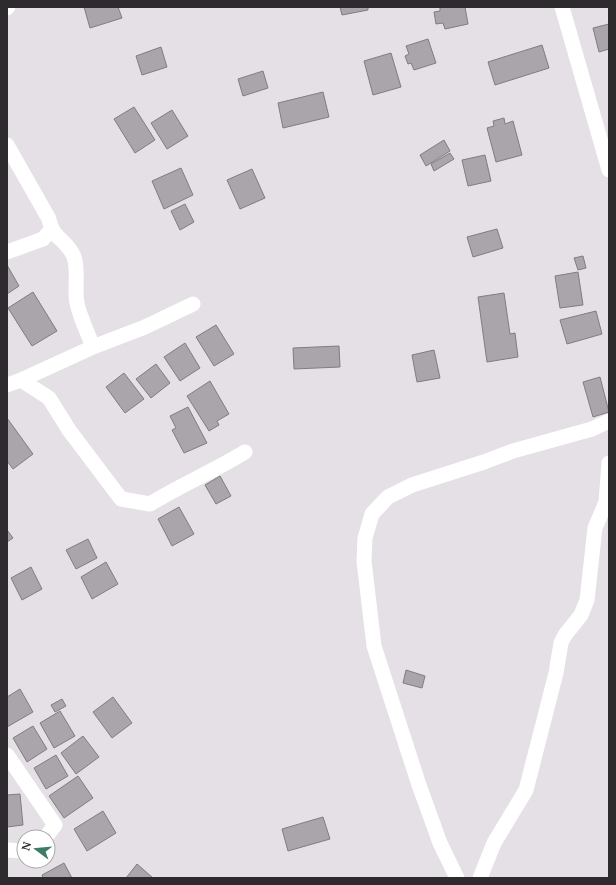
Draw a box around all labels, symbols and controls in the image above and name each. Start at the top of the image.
north arrow [16,829,56,869]
text: N [18,840,34,852]

